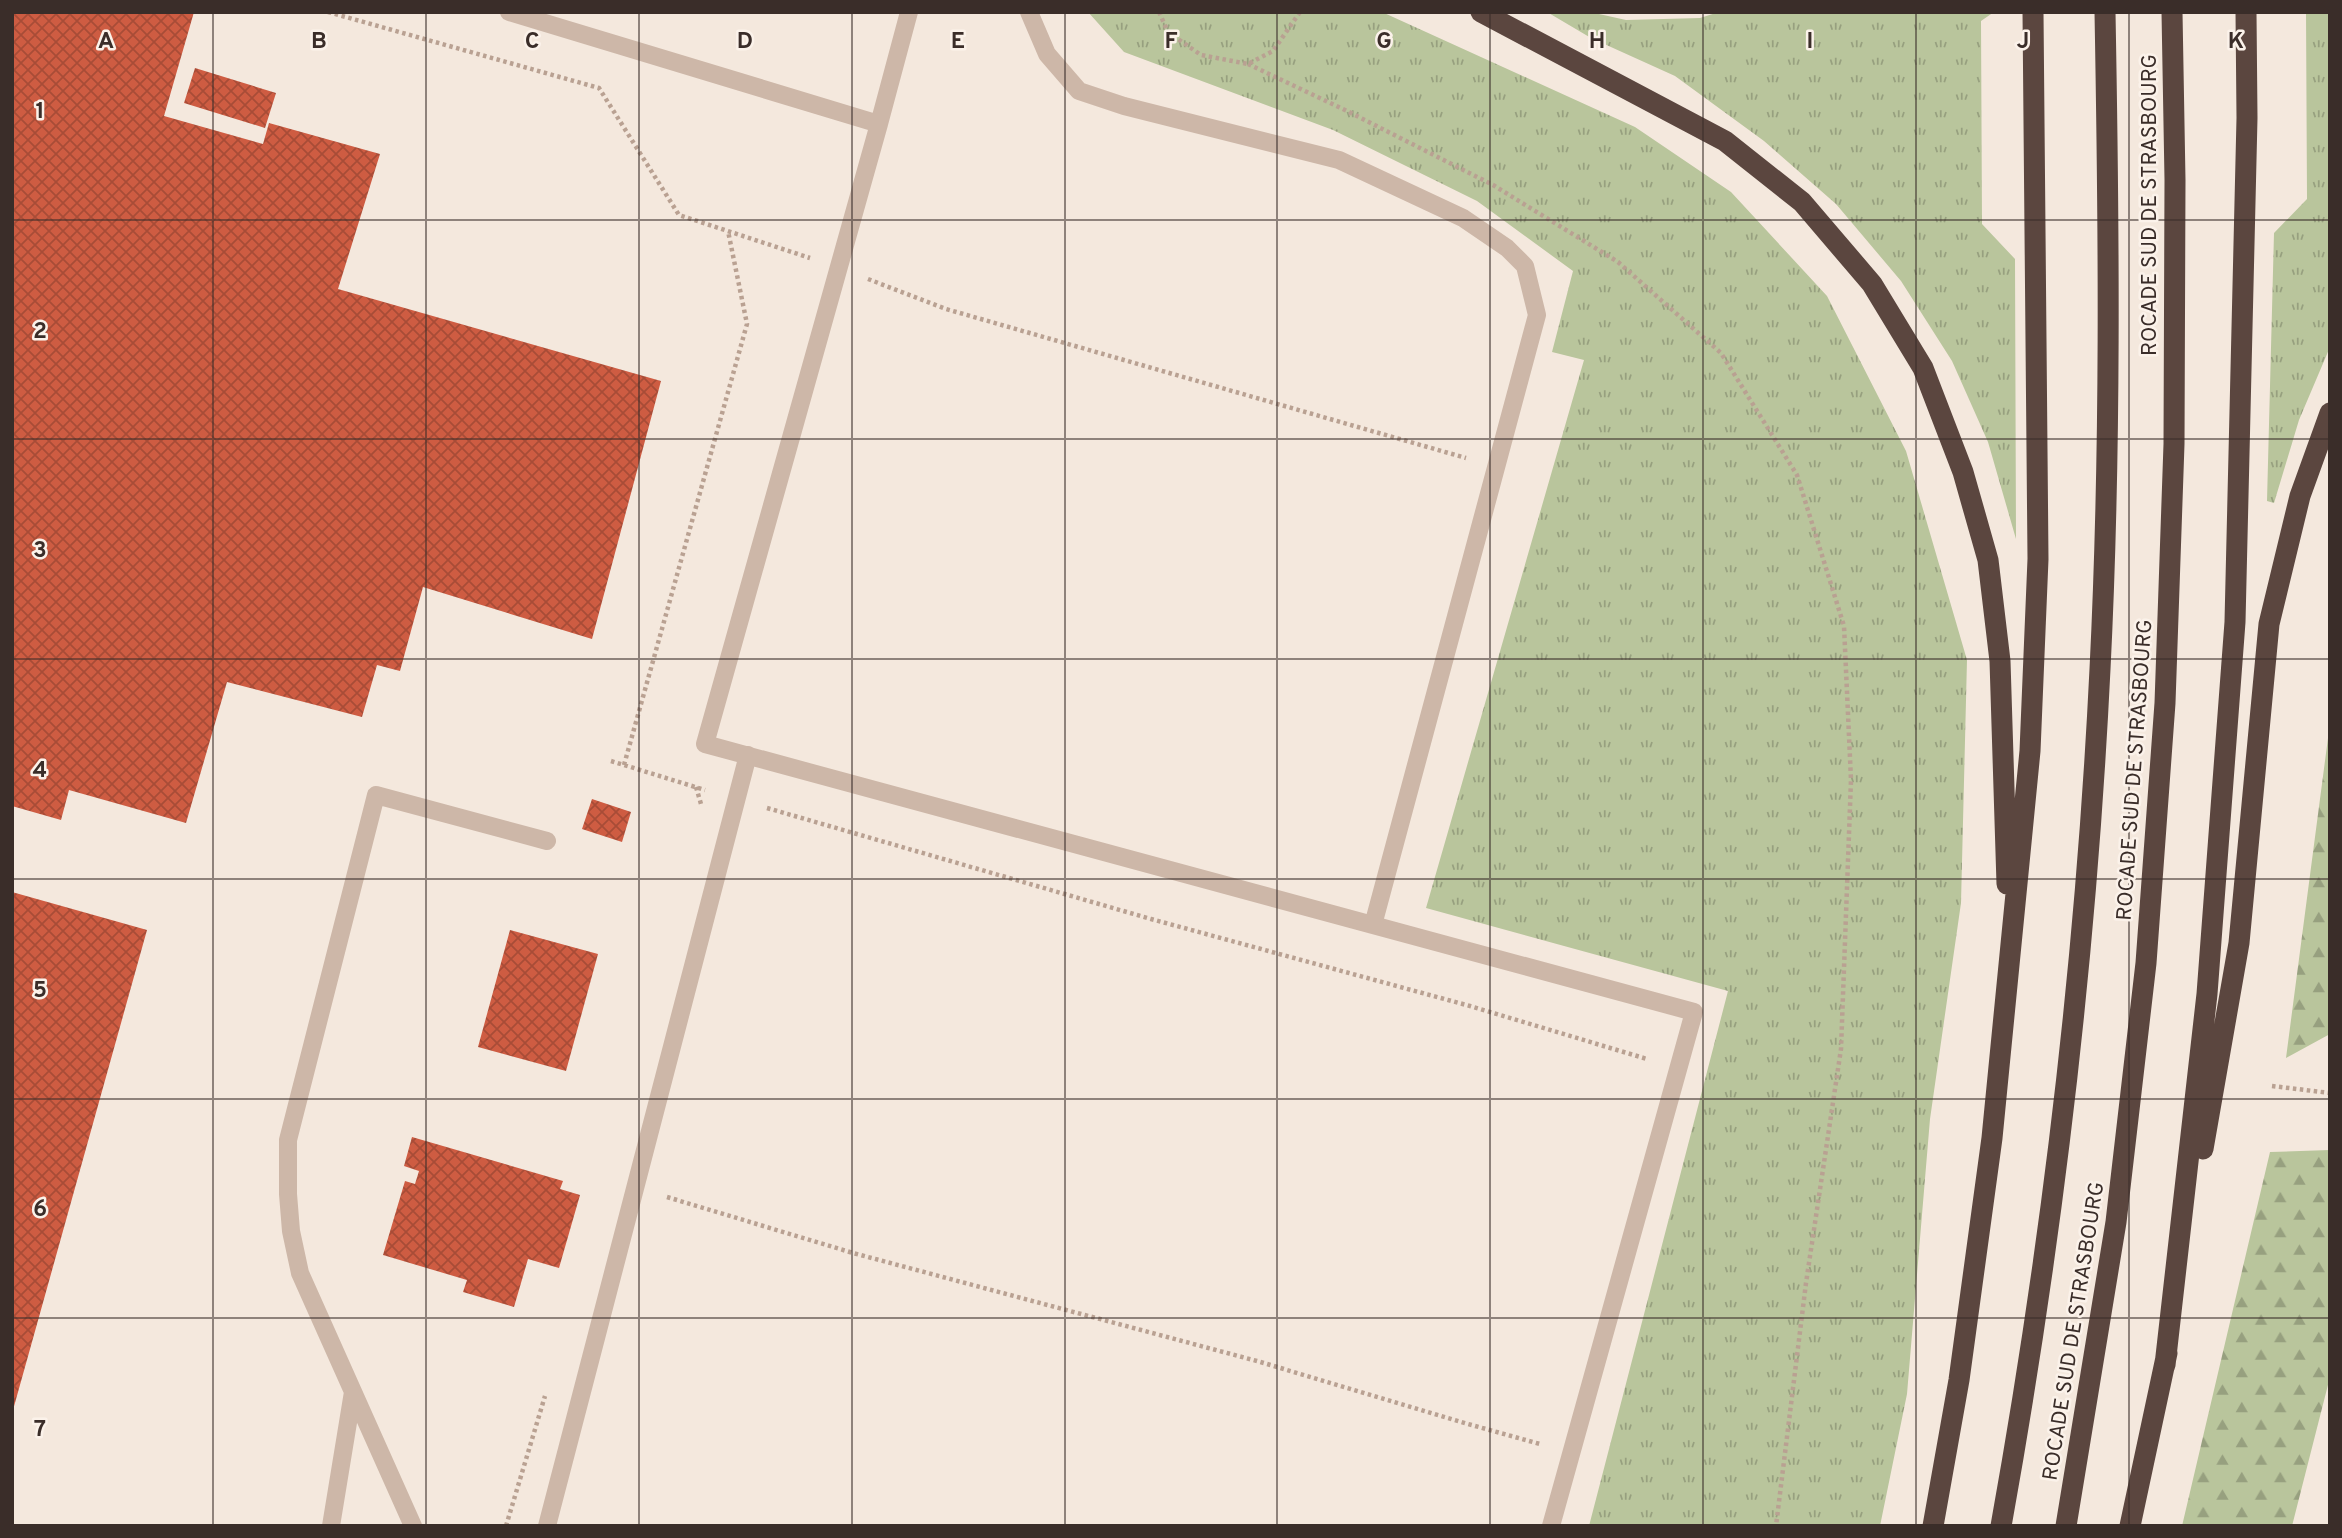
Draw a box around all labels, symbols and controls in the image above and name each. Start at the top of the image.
text: A [98,28,114,57]
text: B [311,28,327,57]
text: C [525,28,539,57]
text: D [737,28,753,57]
text: E [951,28,965,57]
text: F [1164,28,1178,57]
text: G [1376,28,1392,57]
text: H [1589,28,1605,57]
text: I [1807,28,1813,57]
text: J [2017,28,2029,57]
text: K [2228,28,2244,57]
street label: ROCADE SUD DE STRASBOURG [2137,54,2164,356]
text: 1 [35,98,45,127]
text: 2 [33,318,47,347]
text: 3 [33,537,47,566]
street label: ROCADE SUD DE STRASBOURG [2111,619,2159,922]
text: 4 [33,757,47,786]
text: 5 [33,977,47,1006]
street label: ROCADE SUD DE STRASBOURG [2038,1180,2111,1482]
text: 6 [33,1196,47,1225]
text: 7 [34,1416,46,1445]

